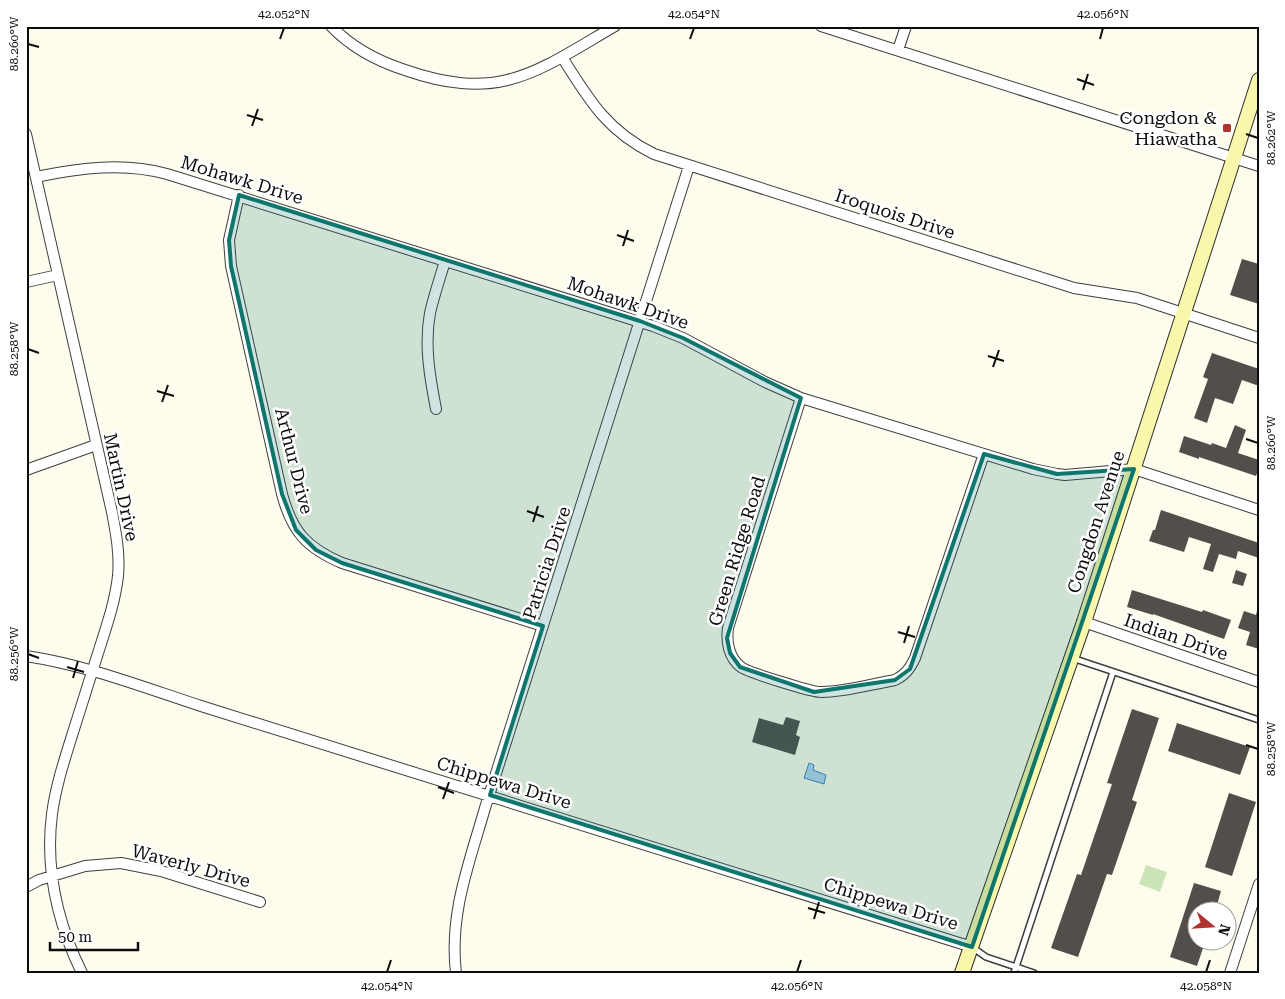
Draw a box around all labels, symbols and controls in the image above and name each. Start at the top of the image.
text: 42.052°N [258,7,310,21]
text: 42.054°N [668,7,720,21]
text: 42.056°N [1077,7,1129,21]
text: 88.260°W [7,16,21,71]
place label: Congdon & Hiawatha [1119,107,1217,149]
text: 88.262°W [1264,110,1278,165]
marker: Congdon & Hiawatha [1221,122,1233,134]
street label: Mohawk Drive [178,151,306,208]
street label: Iroquois Drive [833,184,958,243]
street label: Mohawk Drive [565,272,692,333]
text: 88.258°W [7,321,21,376]
street label: Arthur Drive [271,406,318,516]
text: 88.260°W [1264,415,1278,470]
street label: Martin Drive [100,431,143,543]
street label: Congdon Avenue [1063,448,1129,596]
street label: Green Ridge Road [704,473,769,628]
street label: Patricia Drive [518,504,575,622]
street label: Indian Drive [1121,609,1231,664]
text: 88.256°W [7,626,21,681]
text: 88.258°W [1264,721,1278,776]
street label: Chippewa Drive [434,752,574,813]
street label: Waverly Drive [130,840,253,891]
street label: Chippewa Drive [821,873,961,934]
north arrow [1188,902,1238,952]
scale bar [50,919,138,951]
text: N [1215,922,1234,938]
text: 50 m [58,928,93,946]
text: 42.054°N [361,979,413,993]
text: 42.056°N [771,979,823,993]
text: 42.058°N [1180,979,1232,993]

